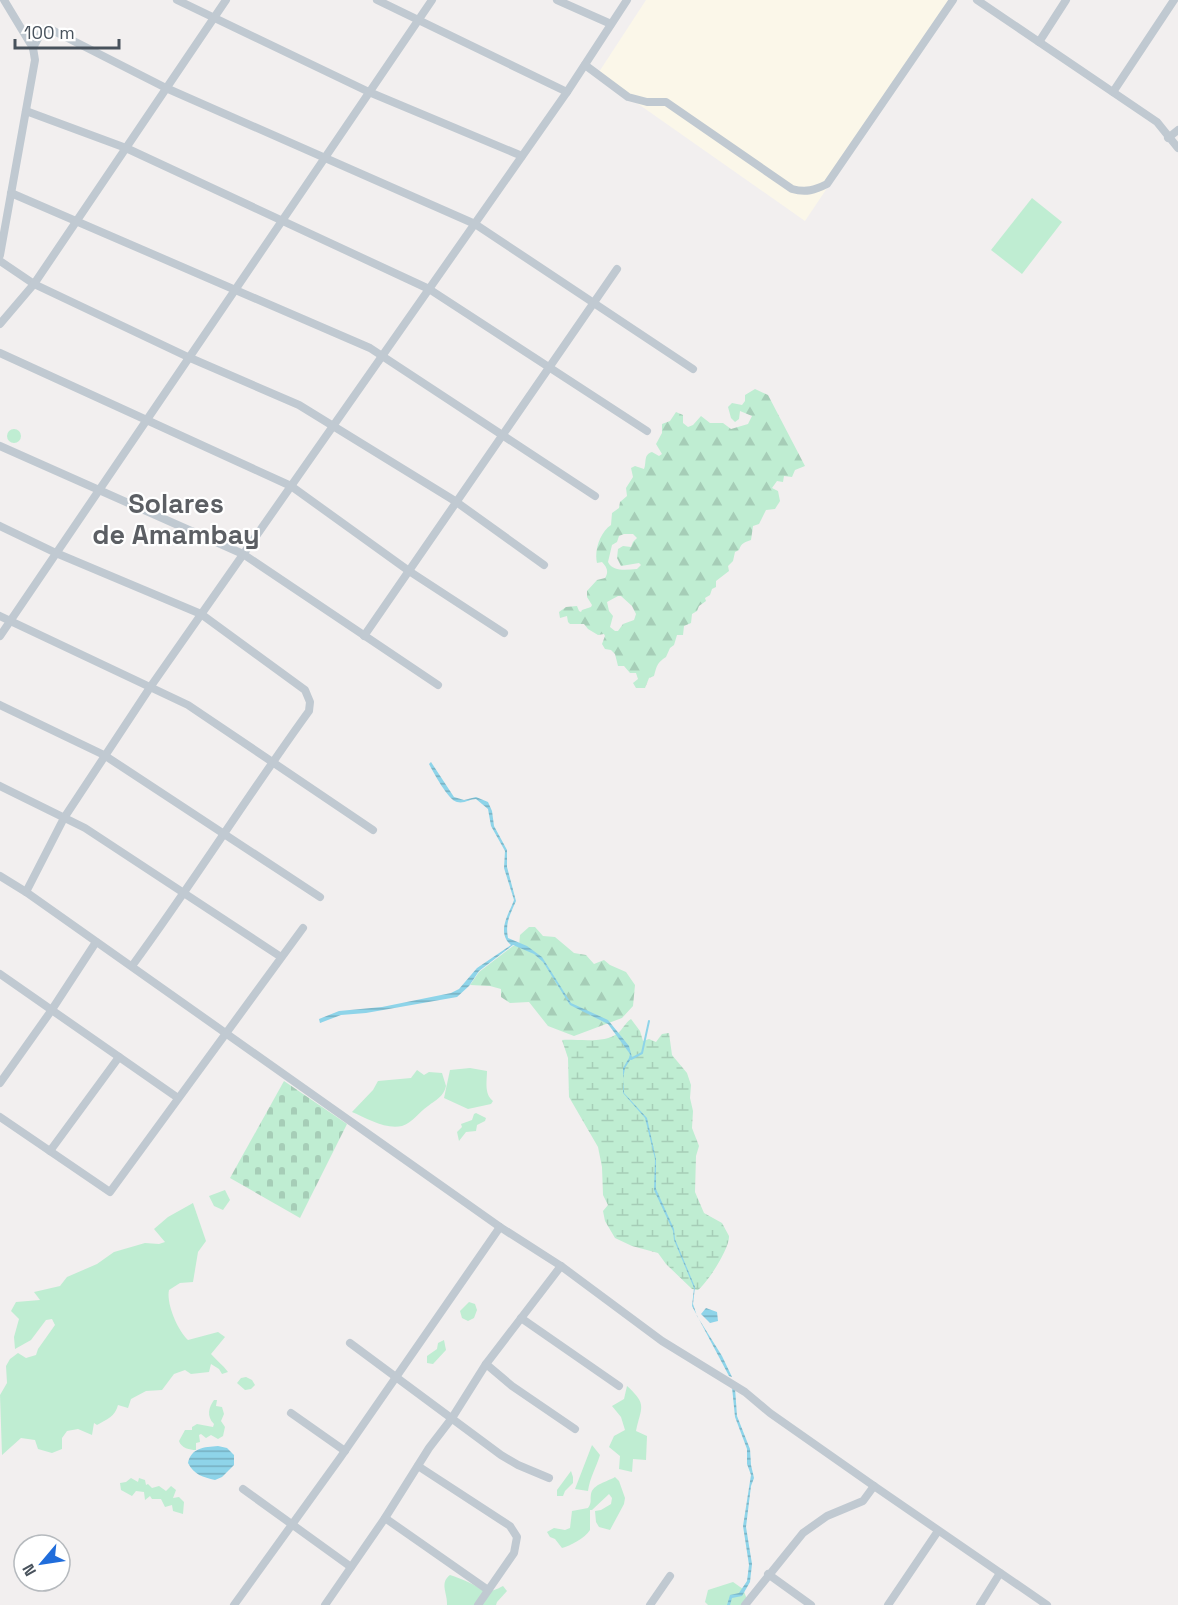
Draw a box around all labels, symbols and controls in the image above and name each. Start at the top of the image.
scale bar [15,12,118,50]
text: 100 m [24,21,75,44]
district label: Solares de Amambay [92,486,260,552]
north arrow [12,1533,72,1593]
text: N [18,1560,41,1580]

